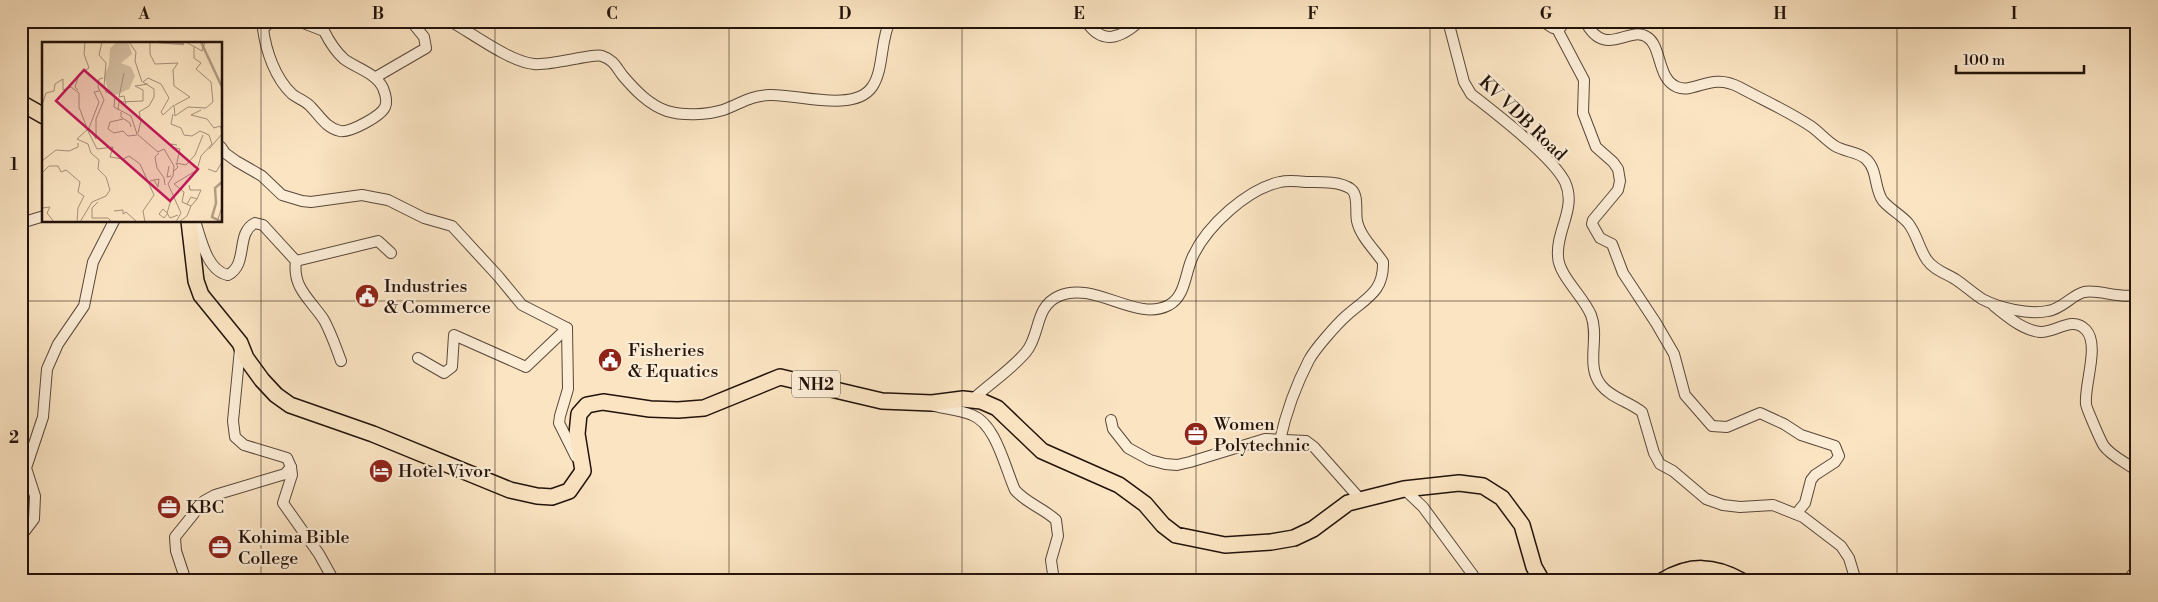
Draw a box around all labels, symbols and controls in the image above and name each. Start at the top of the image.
text: A [137,4,150,24]
text: B [372,4,384,24]
text: C [606,4,618,24]
text: D [839,4,852,24]
text: E [1073,4,1085,24]
text: F [1307,4,1319,24]
text: G [1540,4,1553,24]
text: H [1773,4,1787,24]
text: I [2011,4,2017,24]
inset map [42,42,222,222]
scale bar [1956,42,2083,74]
text: 100 m [1963,51,2005,70]
street label: KV VDB Road [1474,71,1572,167]
text: 1 [10,155,18,175]
place label: Industries & Commerce [384,275,491,319]
public building icon: Industries & Commerce [354,283,380,309]
place label: Fisheries & Equatics [628,339,718,383]
public building icon: Fisheries & Equatics [597,347,623,373]
road number: NH2 [792,370,840,398]
place label: Women Polytechnic [1213,413,1310,457]
office icon: Women Polytechnic [1183,421,1209,447]
text: 2 [9,428,19,448]
hotel icon: Hotel Vivor [368,458,394,484]
place label: Hotel Vivor [398,460,491,483]
office icon: KBC [156,494,182,520]
place label: KBC [186,496,224,519]
place label: Kohima Bible College [238,526,350,570]
office icon: Kohima Bible College [207,534,233,560]

